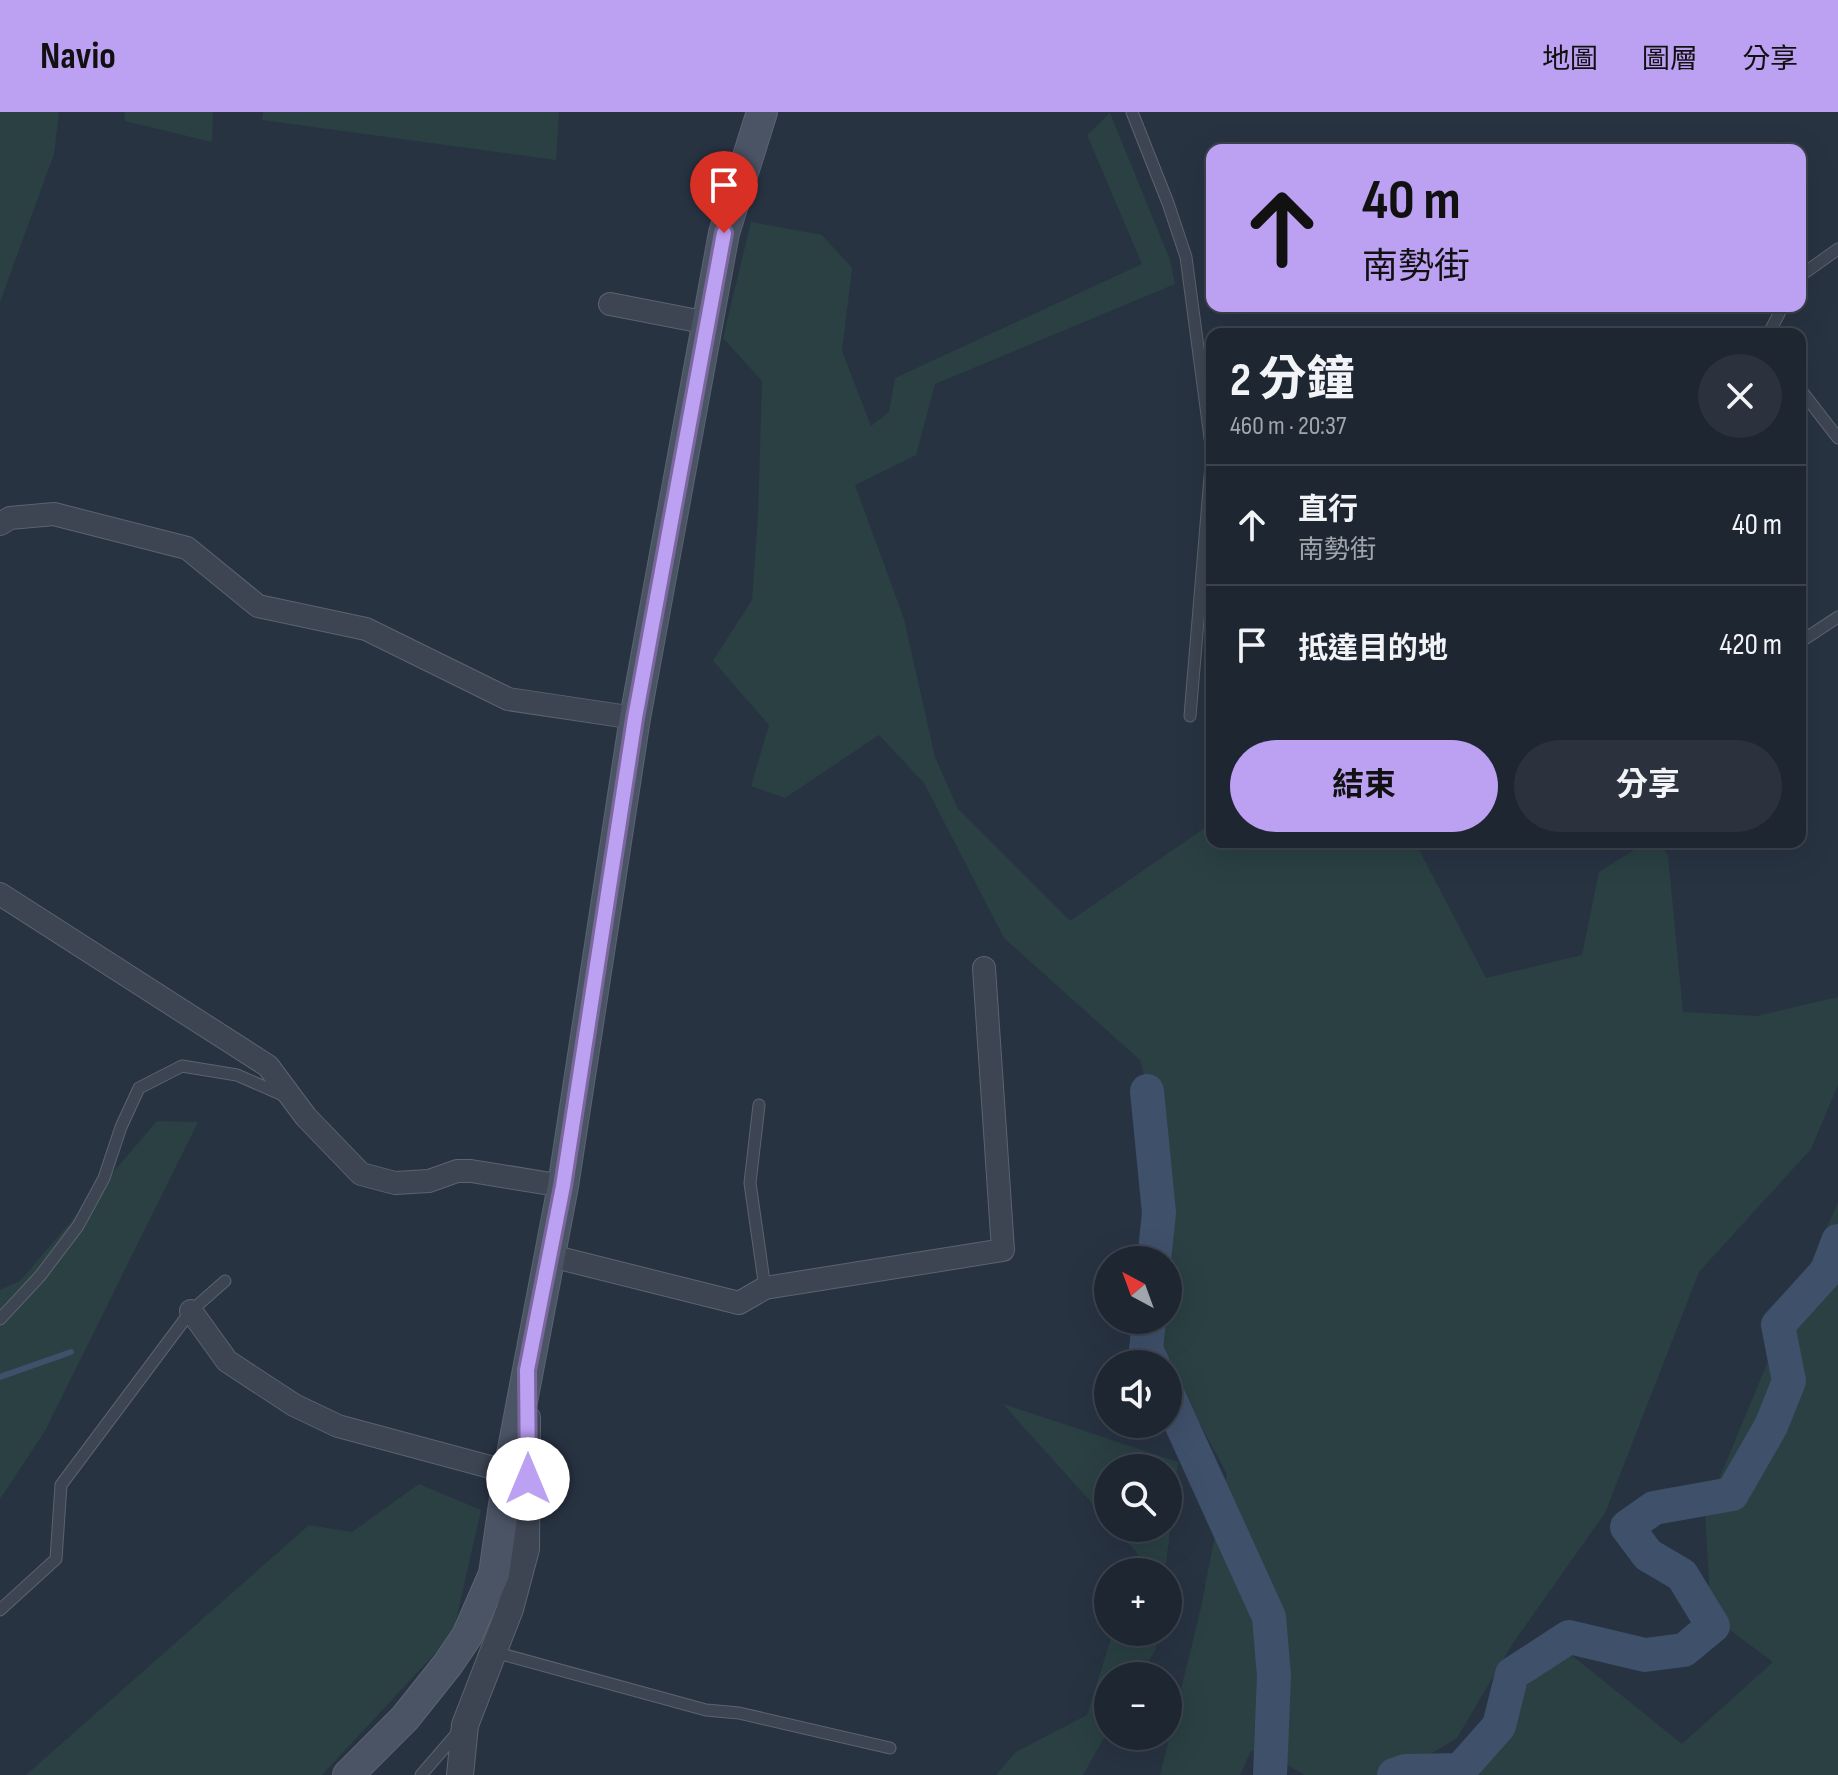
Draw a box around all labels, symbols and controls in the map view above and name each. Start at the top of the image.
text: Navio [40,34,116,79]
text: 地圖 [1542,43,1598,76]
text: 圖層 [1642,43,1698,76]
text: 分享 [1742,43,1798,76]
pin [690,151,758,233]
icon: arrive [702,163,746,207]
text: 40 m [1362,168,1461,235]
icon: ahead [1230,176,1334,280]
text: 南勢街 [1362,246,1470,289]
text: 2 分鐘 [1230,352,1355,409]
button: close [1698,354,1782,438]
text: 460 m · 20:37 [1230,411,1346,442]
text: 直行 [1298,492,1358,528]
icon: ahead [1230,503,1274,547]
text: 40 m [1732,507,1782,543]
text: 南勢街 [1298,535,1376,566]
icon: arrive [1230,623,1274,667]
text: 420 m [1720,627,1782,663]
text: 抵達目的地 [1298,631,1448,667]
button: 結束 [1230,740,1498,832]
button: 分享 [1514,740,1782,832]
north arrow [1094,1246,1182,1334]
map controls [1094,1246,1182,1750]
button: sound [1094,1350,1182,1438]
position arrow [486,1437,570,1521]
button: search [1094,1454,1182,1542]
button: + [1094,1558,1182,1646]
button: − [1094,1662,1182,1750]

